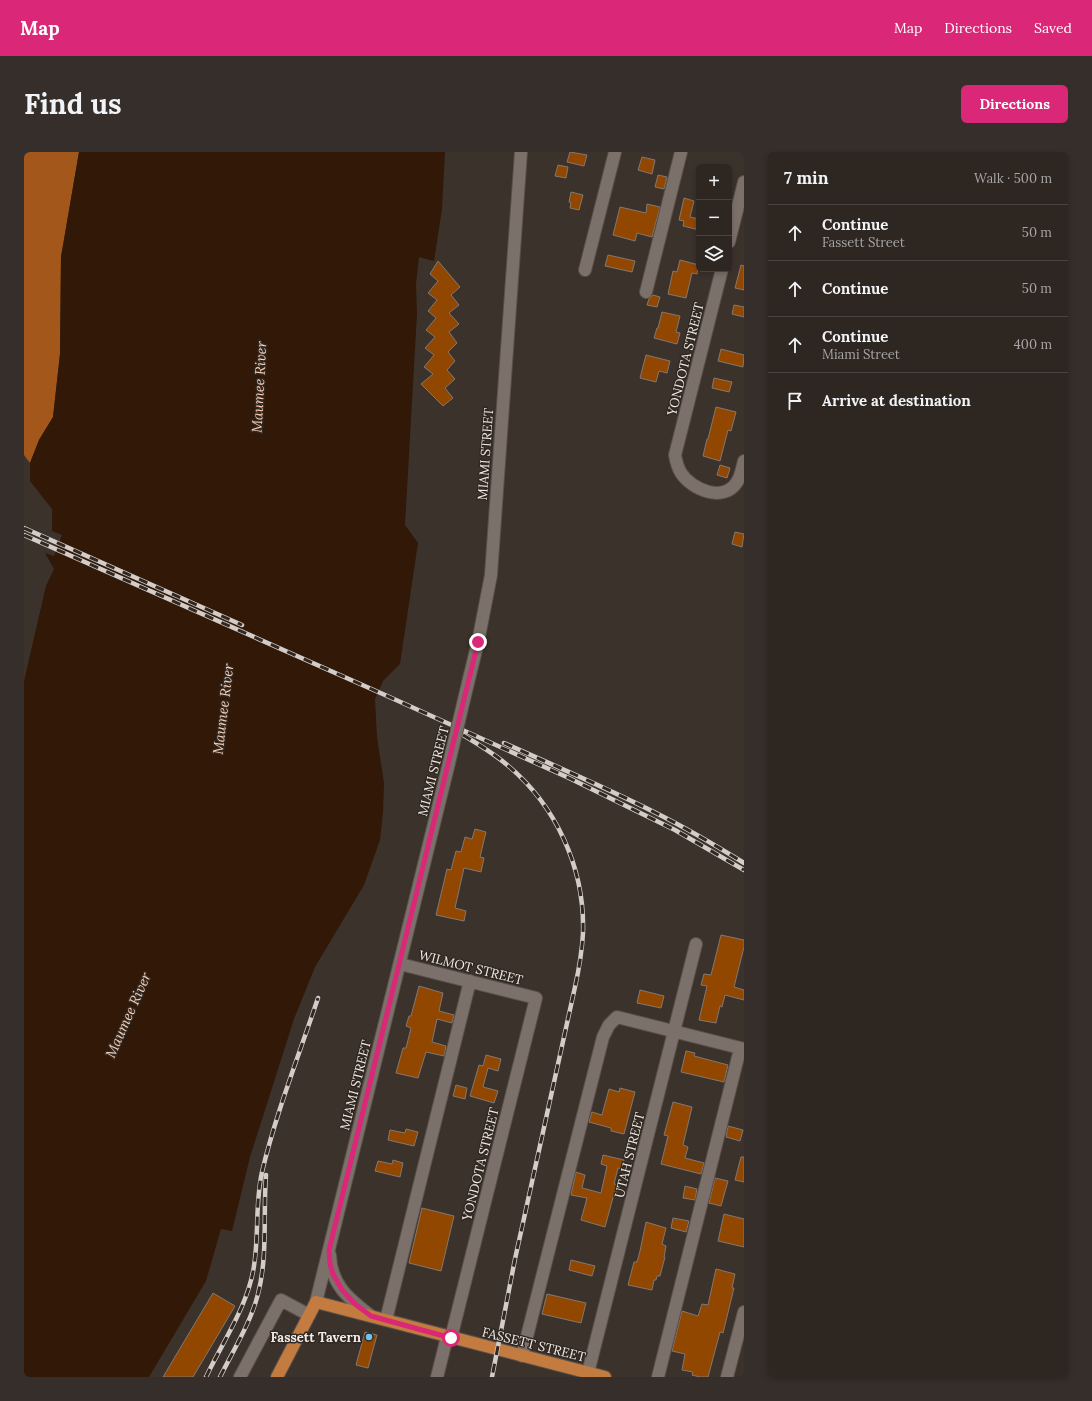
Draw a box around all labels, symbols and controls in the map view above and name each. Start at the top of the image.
text: Map [20,16,60,40]
text: Map [894,19,922,37]
text: Directions [944,19,1012,37]
text: Saved [1034,19,1072,37]
button: Directions [961,85,1068,123]
text: Find us [24,86,122,122]
map controls [696,164,732,272]
button: + [696,164,732,200]
text: 7 min [784,167,829,189]
text: Walk · 500 m [974,170,1052,187]
button: − [696,200,732,236]
text: Continue [822,215,888,234]
icon: ahead [784,222,806,244]
text: 50 m [1022,224,1052,241]
text: Fassett Street [822,234,905,251]
button: layers [696,236,732,272]
icon: ahead [784,278,806,300]
text: Continue [822,279,888,298]
text: 50 m [1022,280,1052,297]
street label: YONDOTA STREET [663,300,708,418]
text: Continue [822,327,888,346]
icon: ahead [784,334,806,356]
text: 400 m [1014,336,1052,353]
water label: Maumee River [248,340,270,433]
text: Miami Street [822,346,900,363]
icon: arrive [784,390,806,412]
text: Arrive at destination [822,391,971,410]
street label: MIAMI STREET [474,407,497,501]
route end [469,633,487,651]
water label: Maumee River [208,662,238,756]
street label: MIAMI STREET [414,724,453,818]
street label: WILMOT STREET [417,946,525,989]
water label: Maumee River [101,969,155,1061]
street label: MIAMI STREET [336,1038,375,1132]
street label: YONDOTA STREET [458,1105,503,1223]
street label: UTAH STREET [611,1110,649,1200]
street label: FASSETT STREET [480,1323,588,1366]
place label: Fassett Tavern [270,1329,362,1346]
route start [442,1329,460,1347]
marker: Fassett Tavern [364,1332,374,1342]

